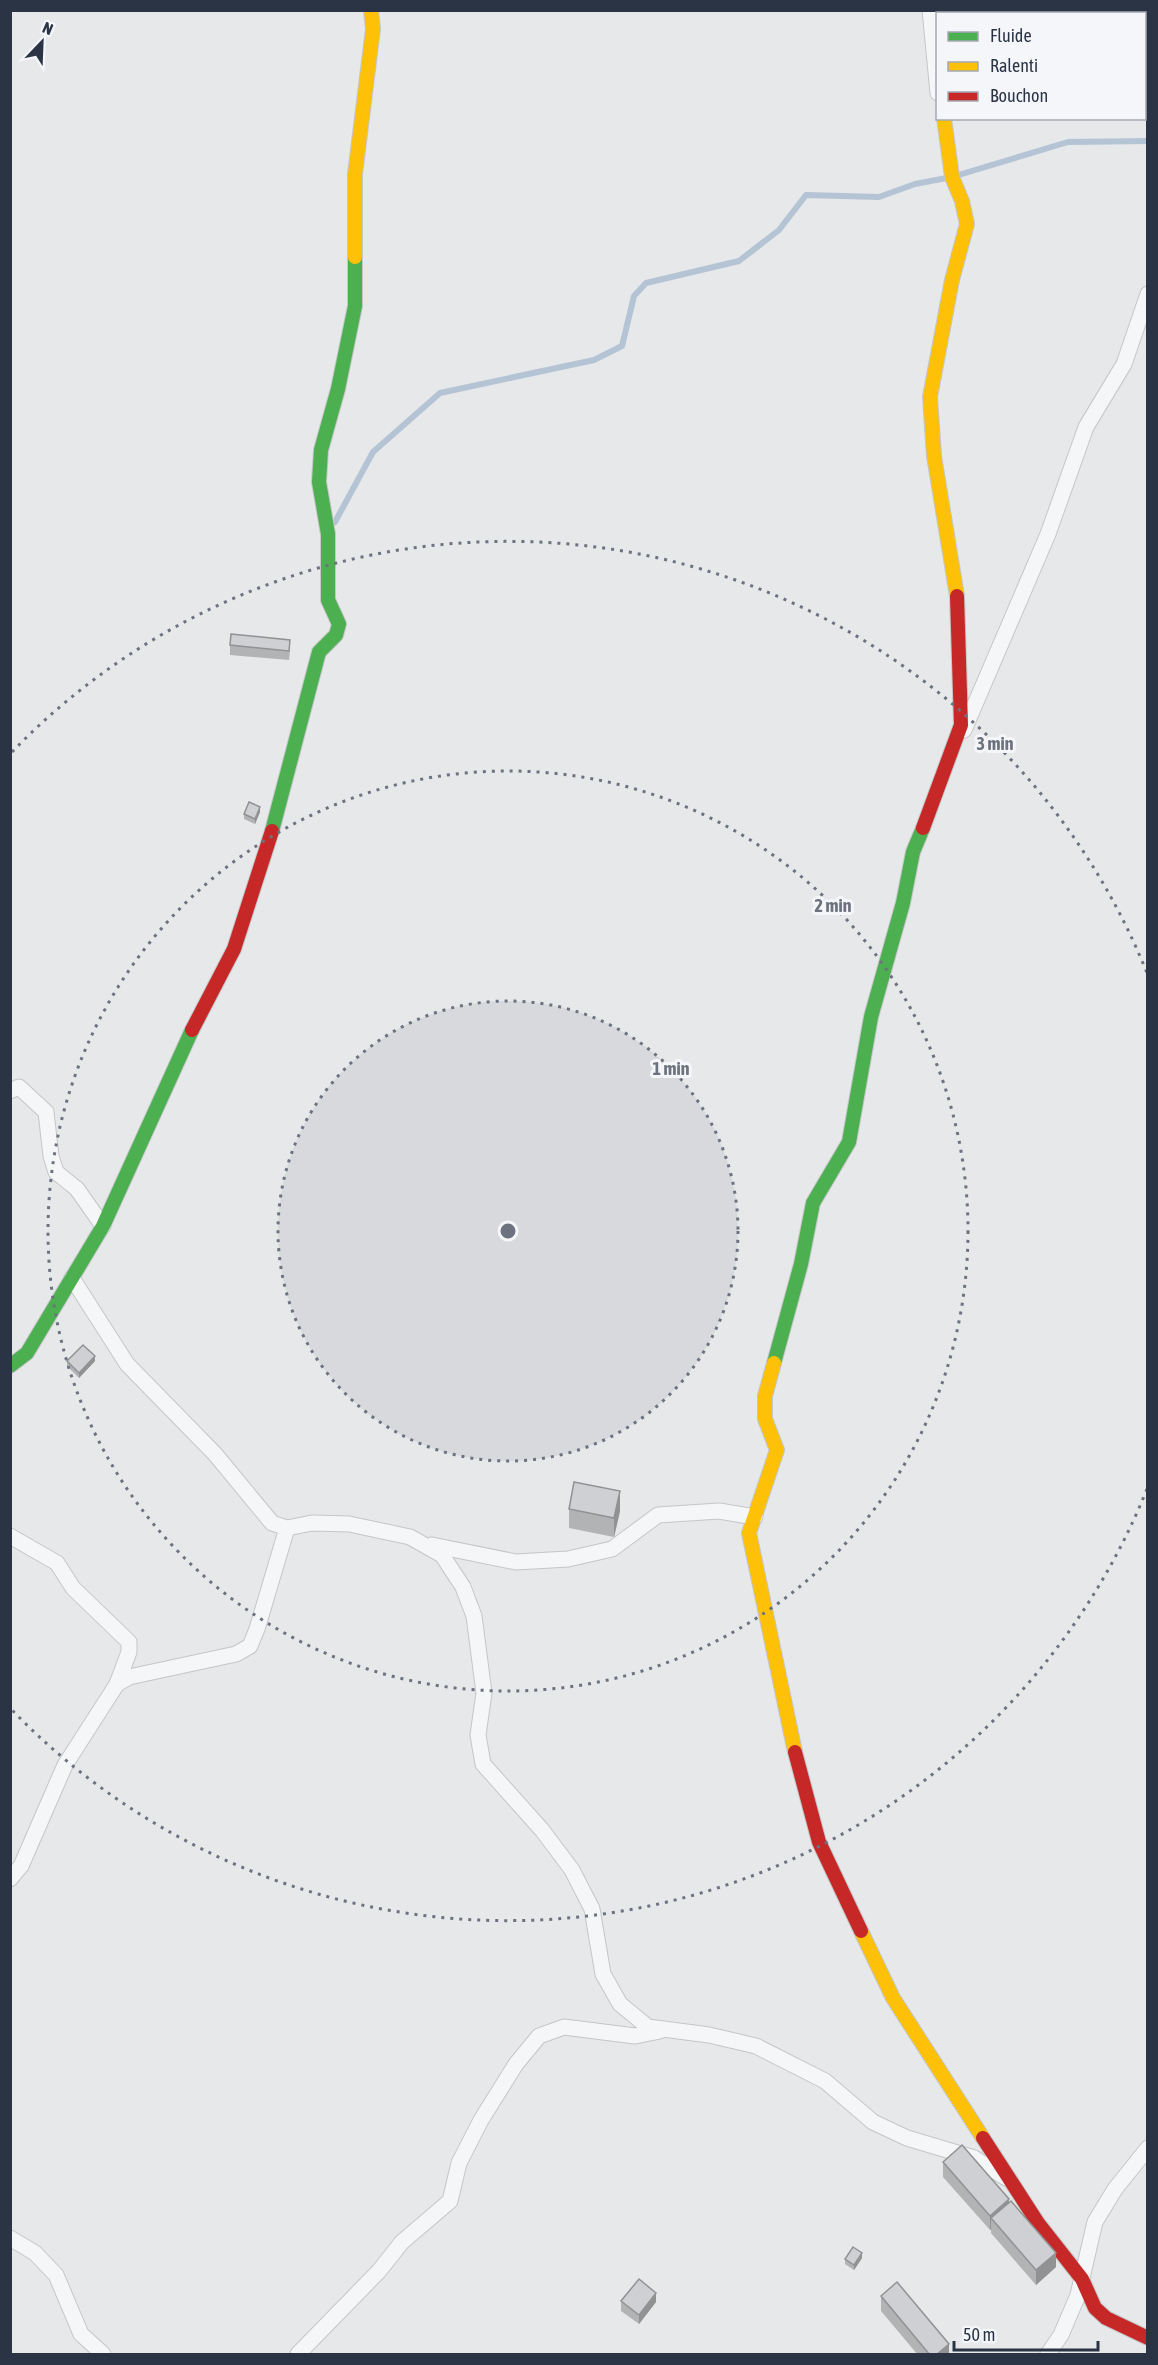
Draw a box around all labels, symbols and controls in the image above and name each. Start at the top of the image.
north arrow [12,12,72,72]
legend [936,12,1146,120]
text: N [40,18,56,38]
text: Fluide [990,25,1032,46]
text: Ralenti [990,55,1038,76]
text: Bouchon [990,85,1048,106]
text: 3 min [977,733,1014,754]
text: 2 min [815,895,852,916]
text: 1 min [653,1058,690,1079]
centre of rings [498,1221,518,1241]
scale bar [954,2314,1098,2352]
text: 50 m [963,2324,995,2345]

